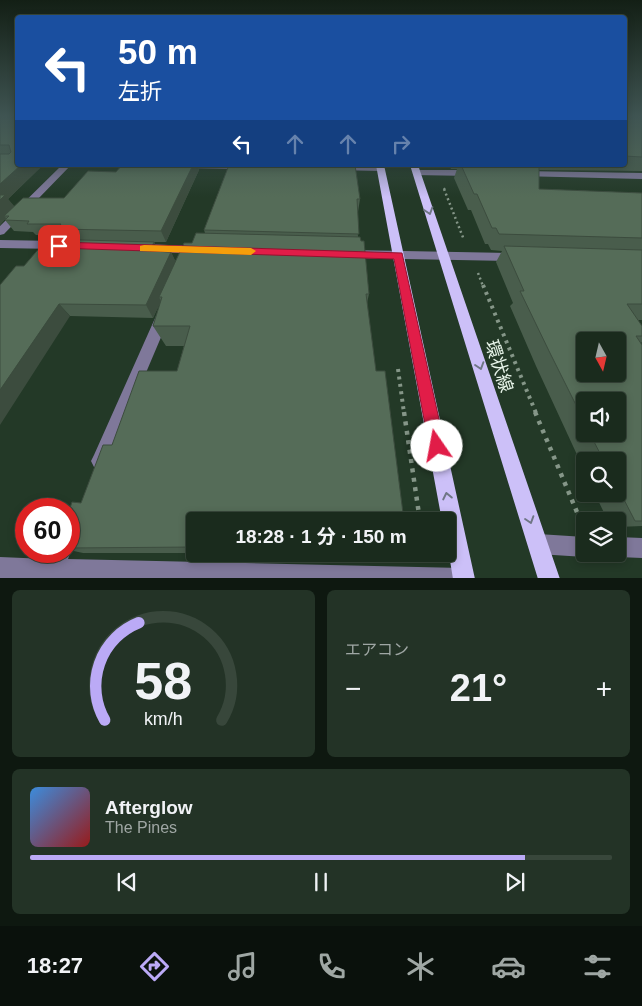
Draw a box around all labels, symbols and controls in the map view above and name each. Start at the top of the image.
text: 50 m [118,32,198,71]
icon: left [35,35,100,100]
text: 左折 [118,79,162,104]
icon: left [228,130,256,158]
icon: ahead [281,130,309,158]
icon: ahead [334,130,362,158]
icon: right [387,130,415,158]
one-way arrow [424,207,434,215]
pin [38,225,80,267]
icon: arrive [45,232,73,260]
north arrow [576,332,626,382]
map controls [576,332,626,562]
street label: 環状線 [481,337,517,395]
one-way arrow [474,361,484,370]
button: sound [576,392,626,442]
position arrow [410,419,462,471]
button: search [576,452,626,502]
one-way arrow [442,492,453,501]
speed limit sign: 60 [15,498,80,563]
button: layers [576,512,626,562]
one-way arrow [525,516,535,524]
text: 18:28 · 1 分 · 150 m [235,526,407,547]
text: エアコン [345,641,409,658]
text: 58 [135,652,192,710]
text: 21° [450,667,507,709]
text: − [345,673,361,704]
text: + [596,673,612,704]
text: km/h [144,709,183,729]
text: Afterglow [105,797,193,818]
text: The Pines [105,819,177,836]
icon: previous [113,868,141,896]
icon: pause [307,868,335,896]
icon: next [501,868,529,896]
icon: directions [137,949,172,984]
icon: music [225,949,260,984]
icon: phone [314,949,349,984]
icon: climate [403,949,438,984]
icon: car [491,949,526,984]
icon: filters [580,949,615,984]
text: 18:27 [27,953,83,978]

